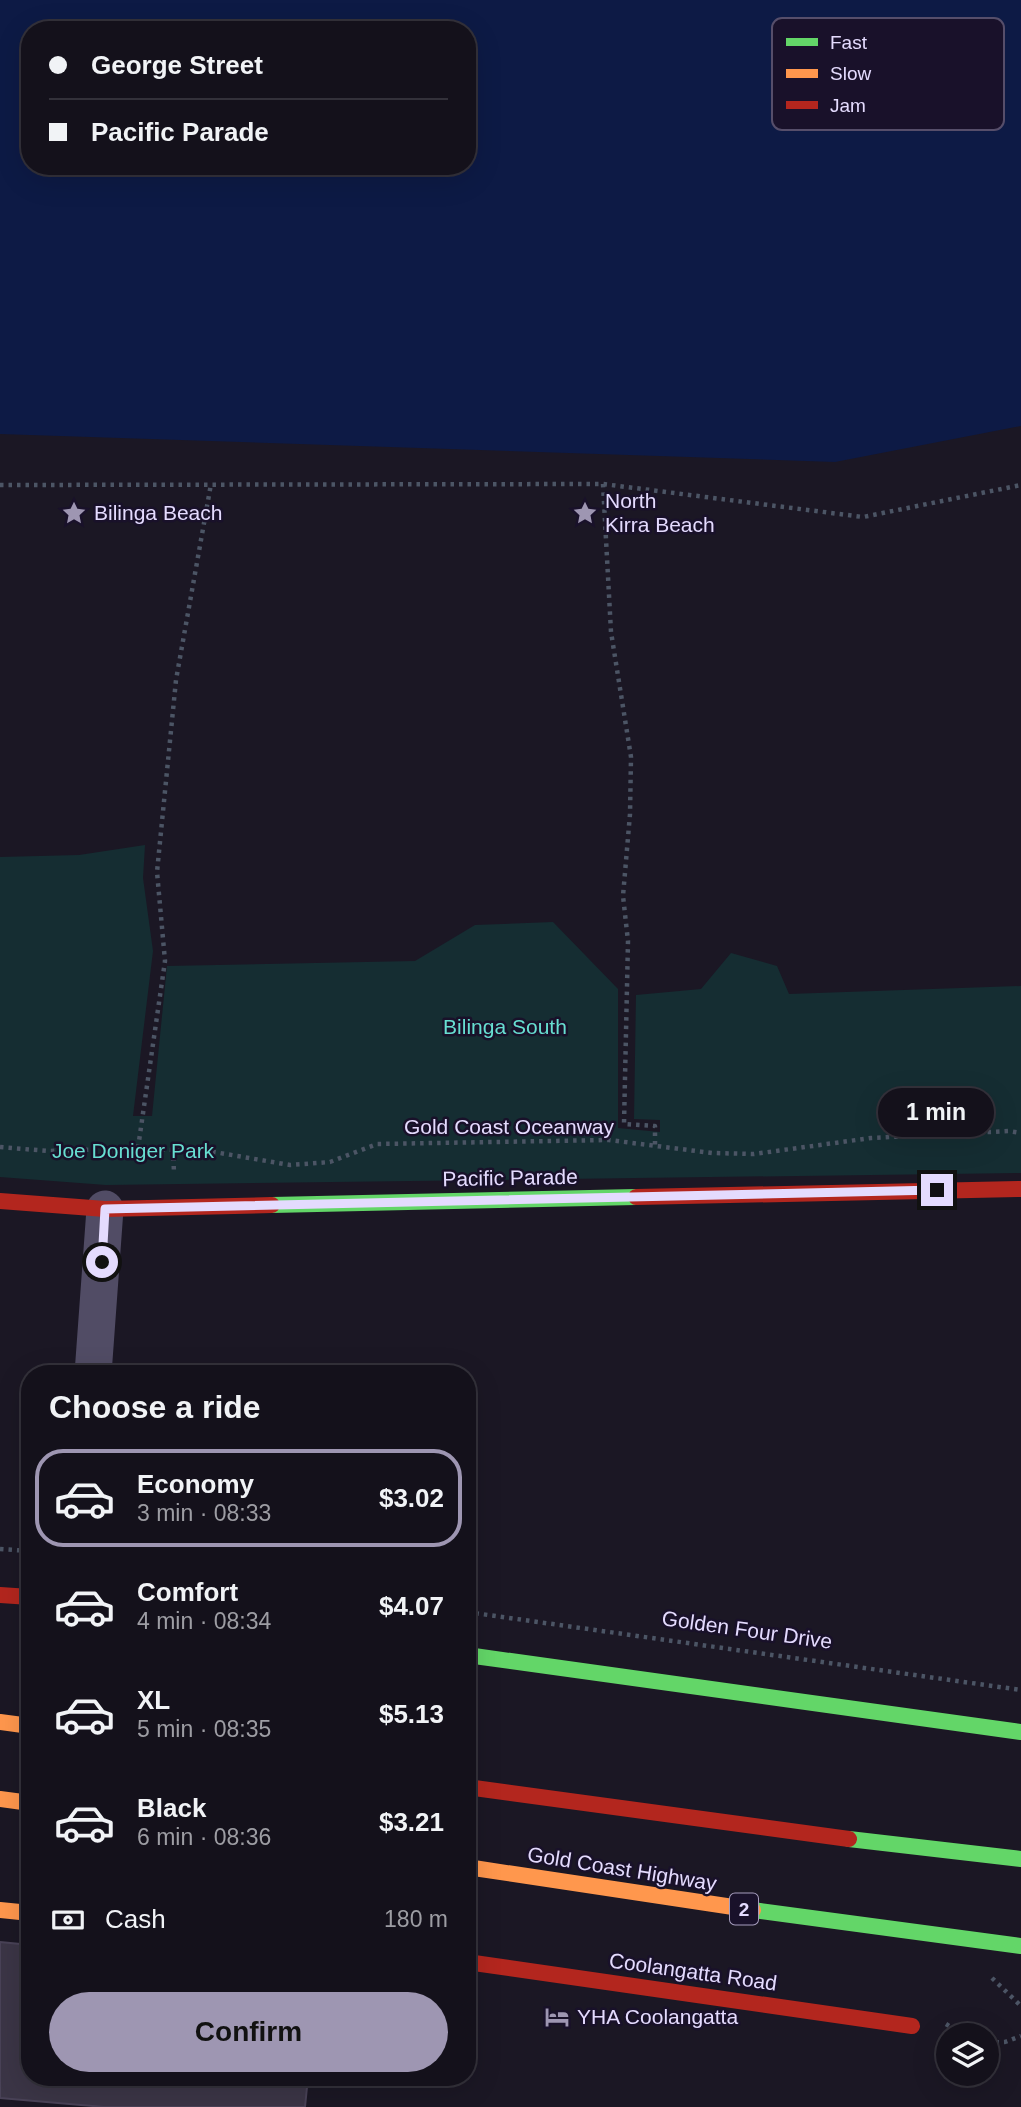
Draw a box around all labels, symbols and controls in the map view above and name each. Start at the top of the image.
legend [772,18,1004,130]
text: Fast [830,32,868,53]
text: George Street [91,50,263,80]
text: Slow [830,63,871,84]
text: Jam [830,95,866,116]
text: Pacific Parade [91,117,269,147]
place label: North Kirra Beach [605,489,715,536]
place icon: Bilinga Beach [60,499,88,527]
place icon: North Kirra Beach [571,499,599,527]
place label: Bilinga Beach [94,501,222,524]
park label: Bilinga South [443,1015,567,1038]
callout: 1 min [879,1088,995,1138]
text: 1 min [906,1099,966,1125]
street label: Gold Coast Oceanway [404,1115,615,1138]
park label: Joe Doniger Park [52,1139,215,1162]
street label: Pacific Parade [442,1165,578,1190]
route end [921,1174,953,1206]
route start [86,1246,118,1278]
text: Choose a ride [49,1389,261,1425]
icon: car [53,1467,116,1530]
text: Economy [137,1469,254,1499]
text: $3.02 [379,1483,444,1513]
text: 3 min · 08:33 [137,1500,271,1526]
icon: car [53,1575,116,1638]
text: Comfort [137,1577,238,1607]
text: $4.07 [379,1591,444,1621]
street label: Golden Four Drive [661,1606,834,1653]
text: 4 min · 08:34 [137,1608,271,1634]
icon: car [53,1683,116,1746]
text: XL [137,1685,170,1715]
text: $5.13 [379,1699,444,1729]
text: 5 min · 08:35 [137,1716,271,1742]
icon: car [53,1791,116,1854]
text: Black [137,1793,206,1823]
text: $3.21 [379,1807,444,1837]
text: 6 min · 08:36 [137,1824,271,1850]
street label: Gold Coast Highway [526,1842,719,1895]
road number: 2 [730,1894,758,1924]
icon: cash [49,1901,87,1939]
text: Cash [105,1904,166,1934]
text: 180 m [384,1906,448,1932]
street label: Coolangatta Road [608,1948,778,1995]
button: Confirm [49,1992,448,2072]
hotel icon: YHA Coolangatta [543,2003,571,2031]
place label: YHA Coolangatta [577,2005,738,2028]
map controls [936,2023,999,2086]
button: layers [936,2023,999,2086]

